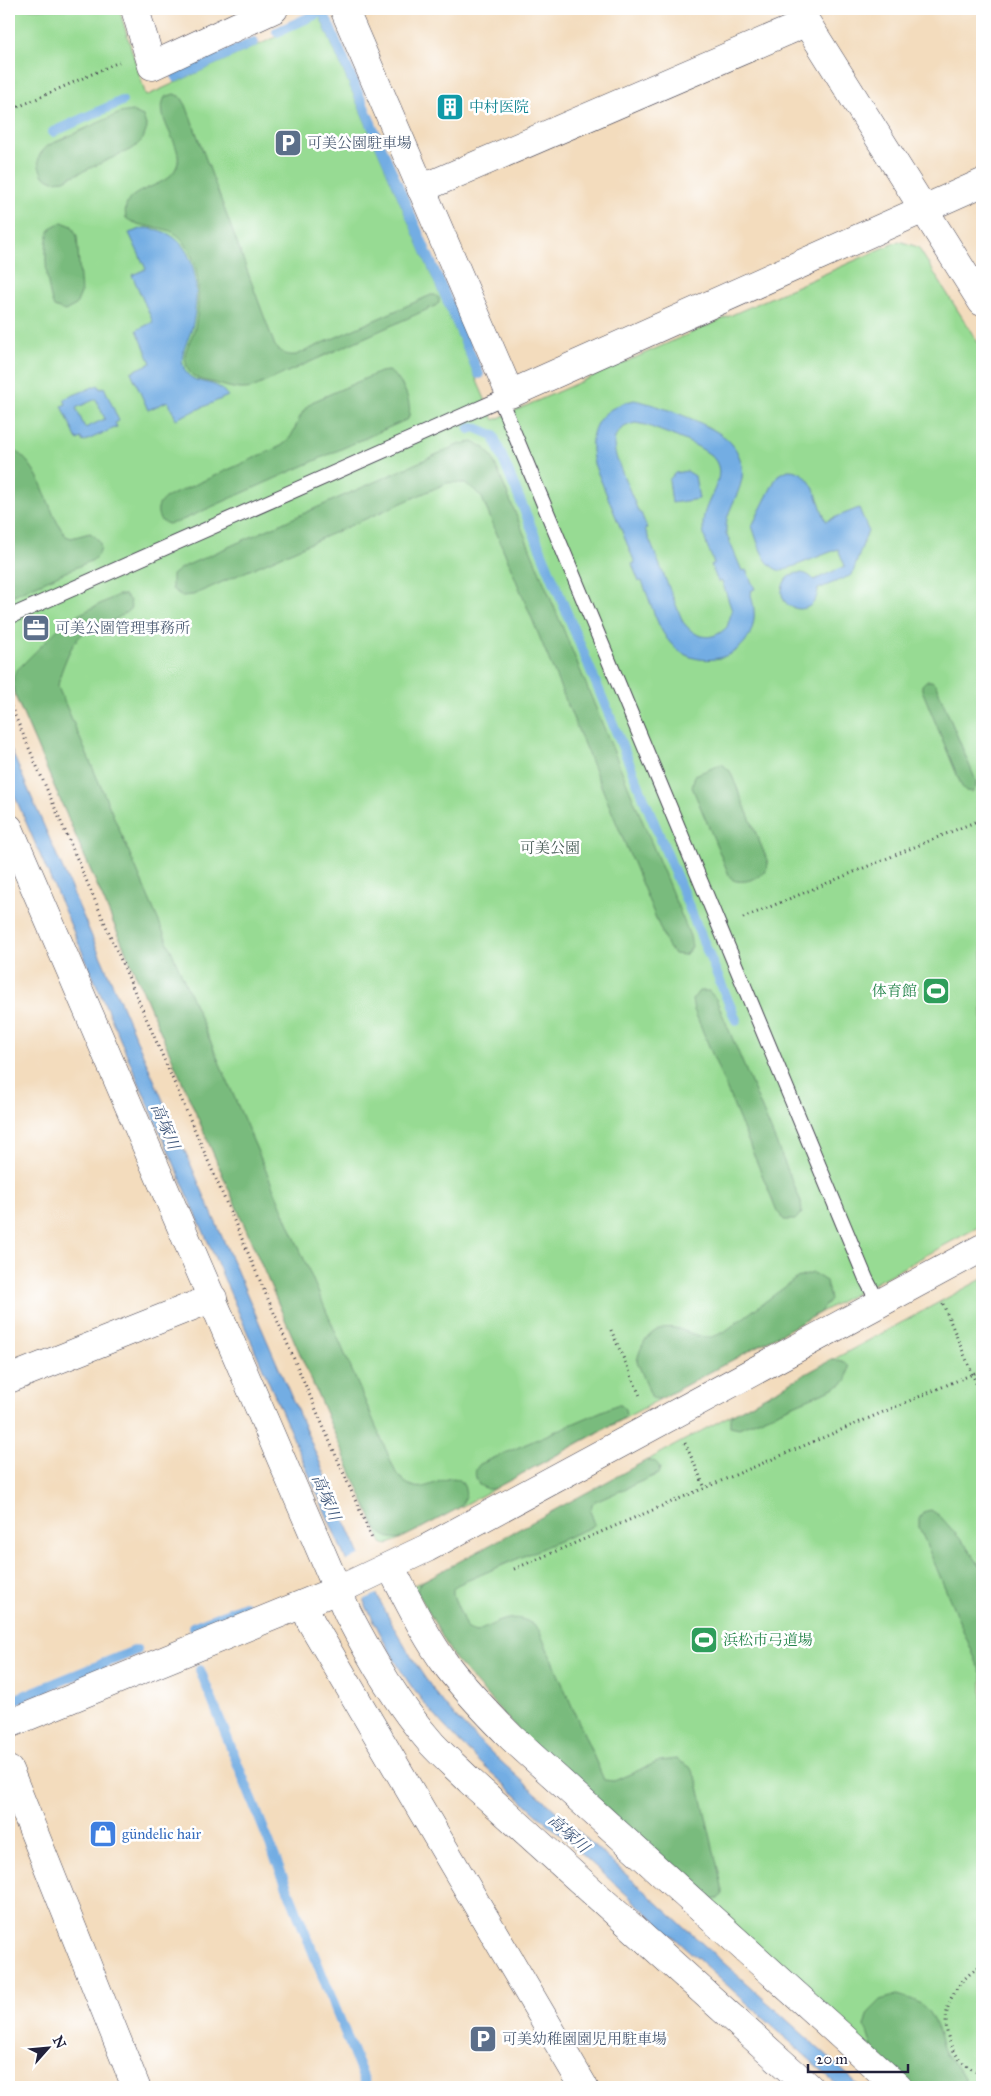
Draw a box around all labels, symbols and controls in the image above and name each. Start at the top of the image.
building icon: 中村医院 [435,92,465,122]
place label: 中村医院 [469,98,529,116]
parking icon: 可美公園駐車場 [273,128,303,158]
place label: 可美公園駐車場 [307,134,412,152]
office icon: 可美公園管理事務所 [21,613,51,643]
place label: 可美公園管理事務所 [55,619,190,637]
park label: 可美公園 [520,839,580,857]
sports icon: 体育館 [921,976,951,1006]
place label: 体育館 [872,982,917,1000]
water label: 高塚川 [147,1100,184,1154]
water label: 高塚川 [308,1471,345,1525]
sports icon: 浜松市弓道場 [689,1625,719,1655]
place label: 浜松市弓道場 [723,1631,813,1649]
water label: 高塚川 [544,1810,594,1858]
shop icon: gündelic hair [88,1819,118,1849]
place label: gündelic hair [122,1825,202,1843]
north arrow [22,2024,72,2074]
parking icon: 可美幼稚園園児用駐車場 [468,2024,498,2054]
place label: 可美幼稚園園児用駐車場 [502,2030,667,2048]
text: N [49,2033,69,2052]
scale bar [808,2041,908,2073]
text: 20 m [816,2050,848,2068]

